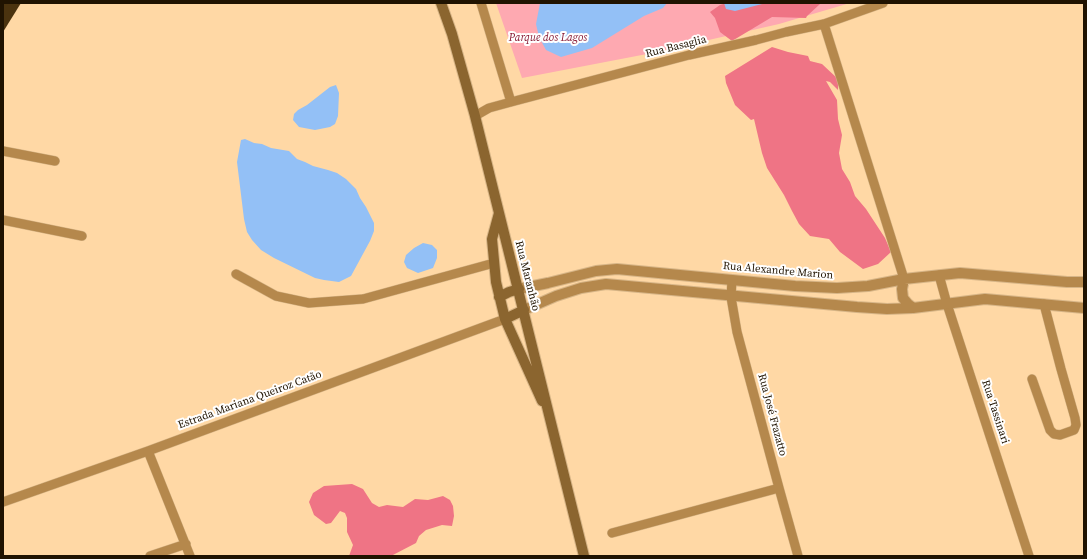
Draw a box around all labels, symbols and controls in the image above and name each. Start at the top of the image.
park label: Parque dos Lagos [509,31,587,45]
street label: Rua Basaglia [644,33,708,61]
street label: Rua Maranhão [512,240,542,312]
street label: Rua Alexandre Marion [722,260,834,282]
street label: Estrada Mariana Queiroz Catão [176,368,324,432]
street label: Rua José Frazatto [755,372,789,458]
street label: Rua Tassinari [978,378,1012,446]

